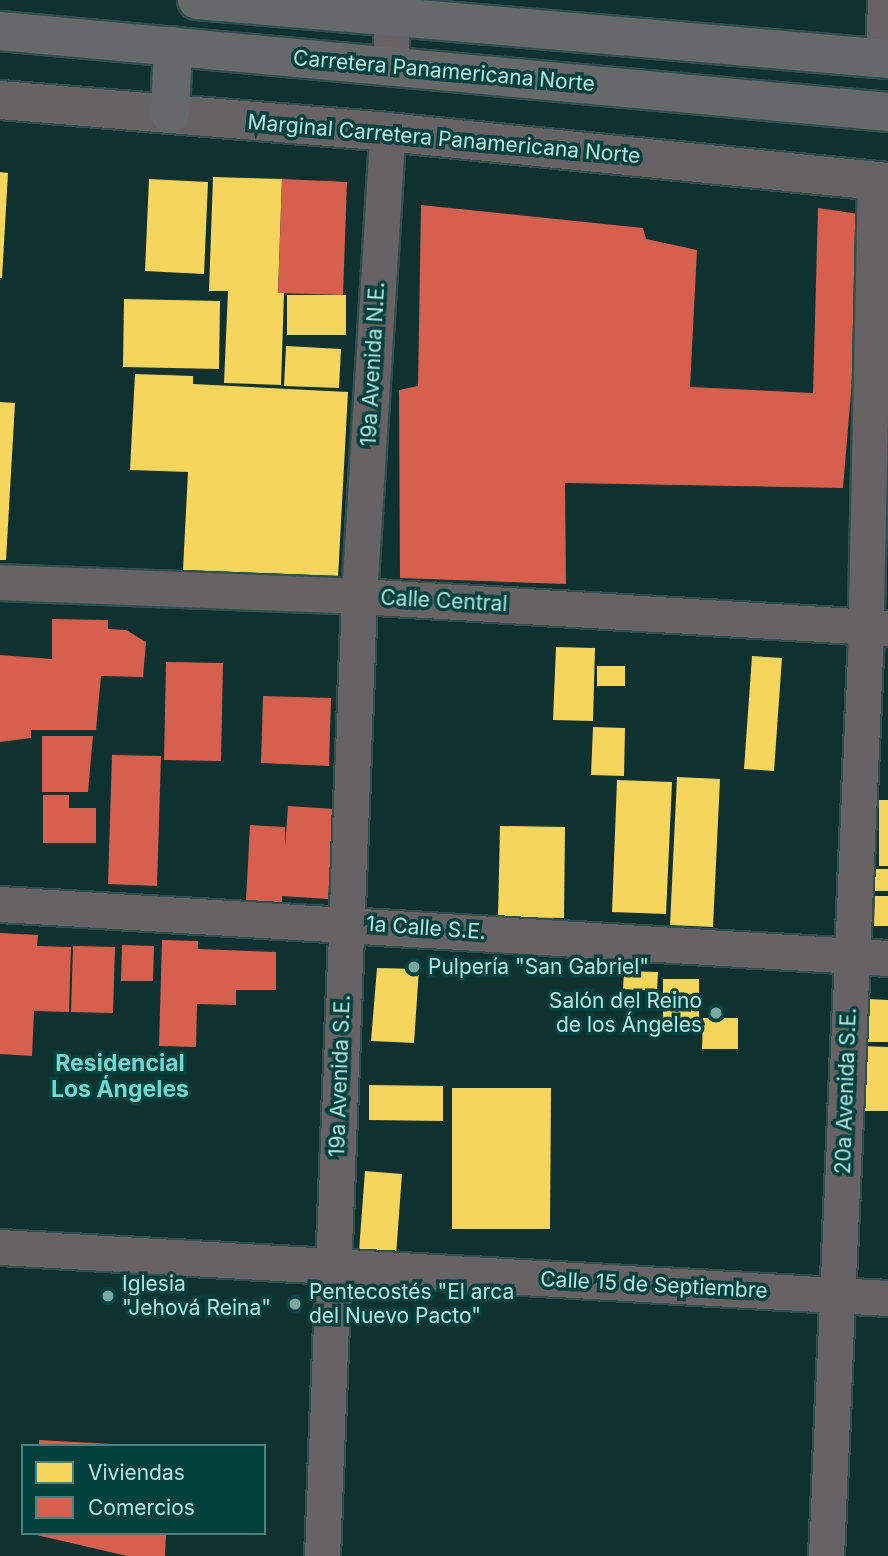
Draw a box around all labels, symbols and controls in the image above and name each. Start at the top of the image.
street label: Carretera Panamericana Norte [292,45,596,97]
street label: Marginal Carretera Panamericana Norte [247,109,641,169]
street label: 19a Avenida N.E. [356,281,390,447]
street label: Calle Central [380,585,508,617]
street label: 1a Calle S.E. [365,911,487,945]
place label: Pulpería "San Gabriel" [428,954,649,980]
marker: Pulpería "San Gabriel" [406,959,422,975]
place label: Salón del Reino de los Ángeles [549,988,702,1038]
street label: 19a Avenida S.E. [325,995,355,1157]
marker: Salón del Reino de los Ángeles [708,1005,724,1021]
street label: 20a Avenida S.E. [830,1007,862,1175]
district label: Residencial Los Ángeles [51,1049,189,1103]
street label: Calle 15 de Septiembre [540,1266,768,1304]
place label: Iglesia "Jehová Reina" [122,1271,271,1321]
place label: Pentecostés "El arca del Nuevo Pacto" [309,1279,514,1329]
marker: Iglesia "Jehová Reina" [100,1288,116,1304]
marker: Pentecostés "El arca del Nuevo Pacto" [287,1296,303,1312]
legend [21,1444,266,1535]
text: Viviendas [88,1460,185,1485]
text: Comercios [88,1495,195,1520]

